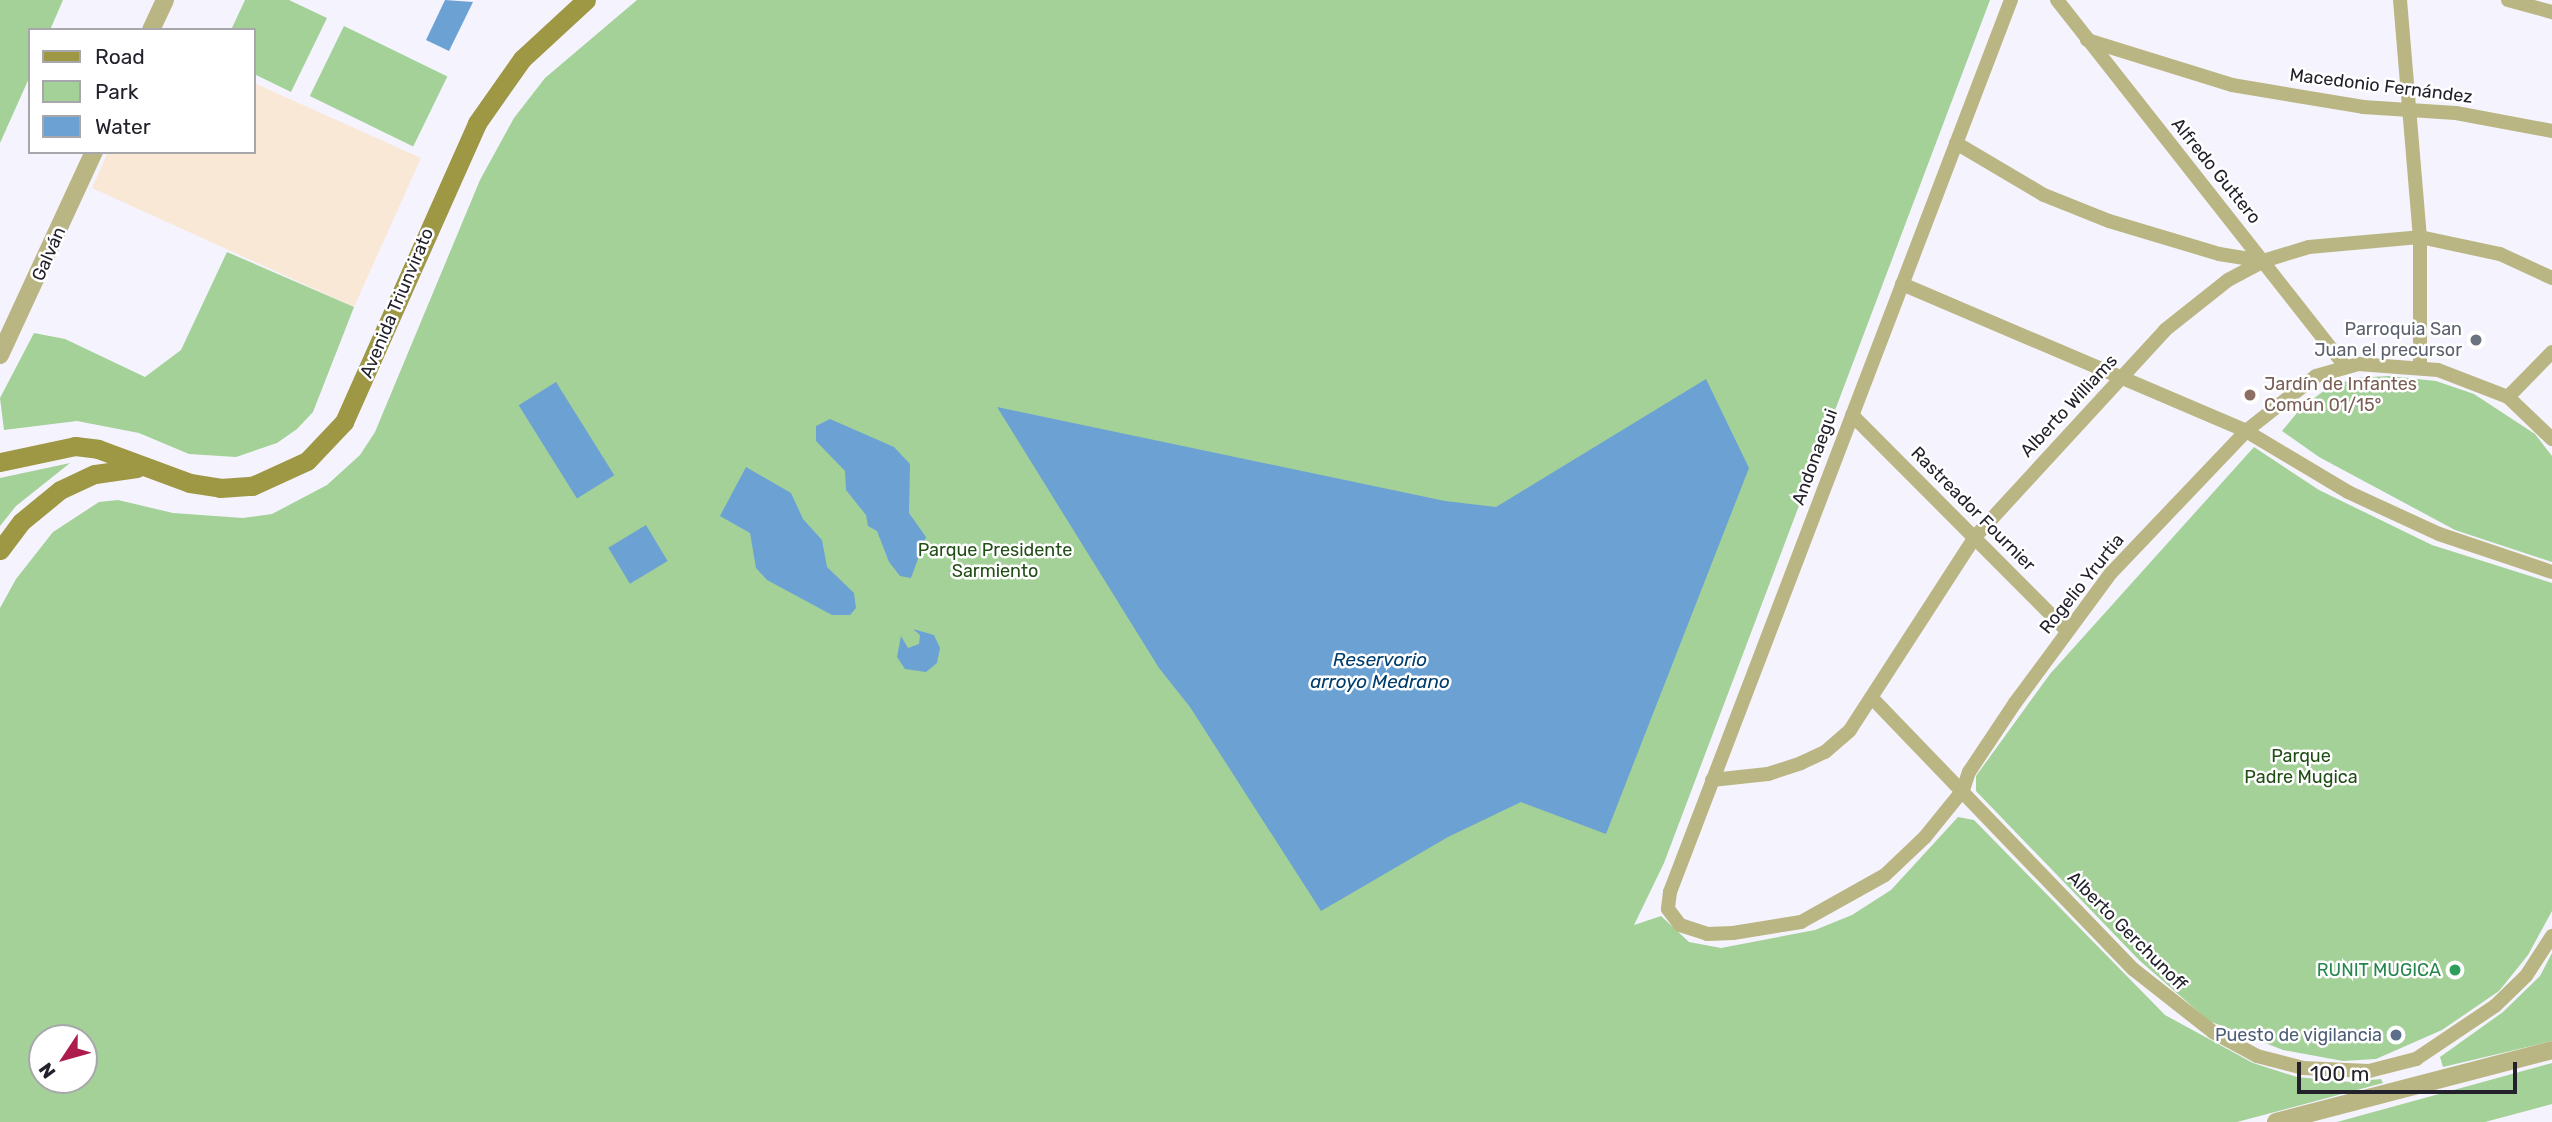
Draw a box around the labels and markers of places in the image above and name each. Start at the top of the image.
place label: Parroquia San Juan el precursor [2314,319,2462,362]
marker: Parroquia San Juan el precursor [2468,332,2484,348]
place label: Jardín de Infantes Común 01/15° [2264,374,2417,416]
marker: Jardín de Infantes Común 01/15° [2242,387,2258,403]
place label: RUNIT MUGICA [2316,959,2441,981]
marker: RUNIT MUGICA [2447,962,2463,978]
place label: Puesto de vigilancia [2215,1024,2382,1046]
marker: Puesto de vigilancia [2388,1027,2404,1043]

